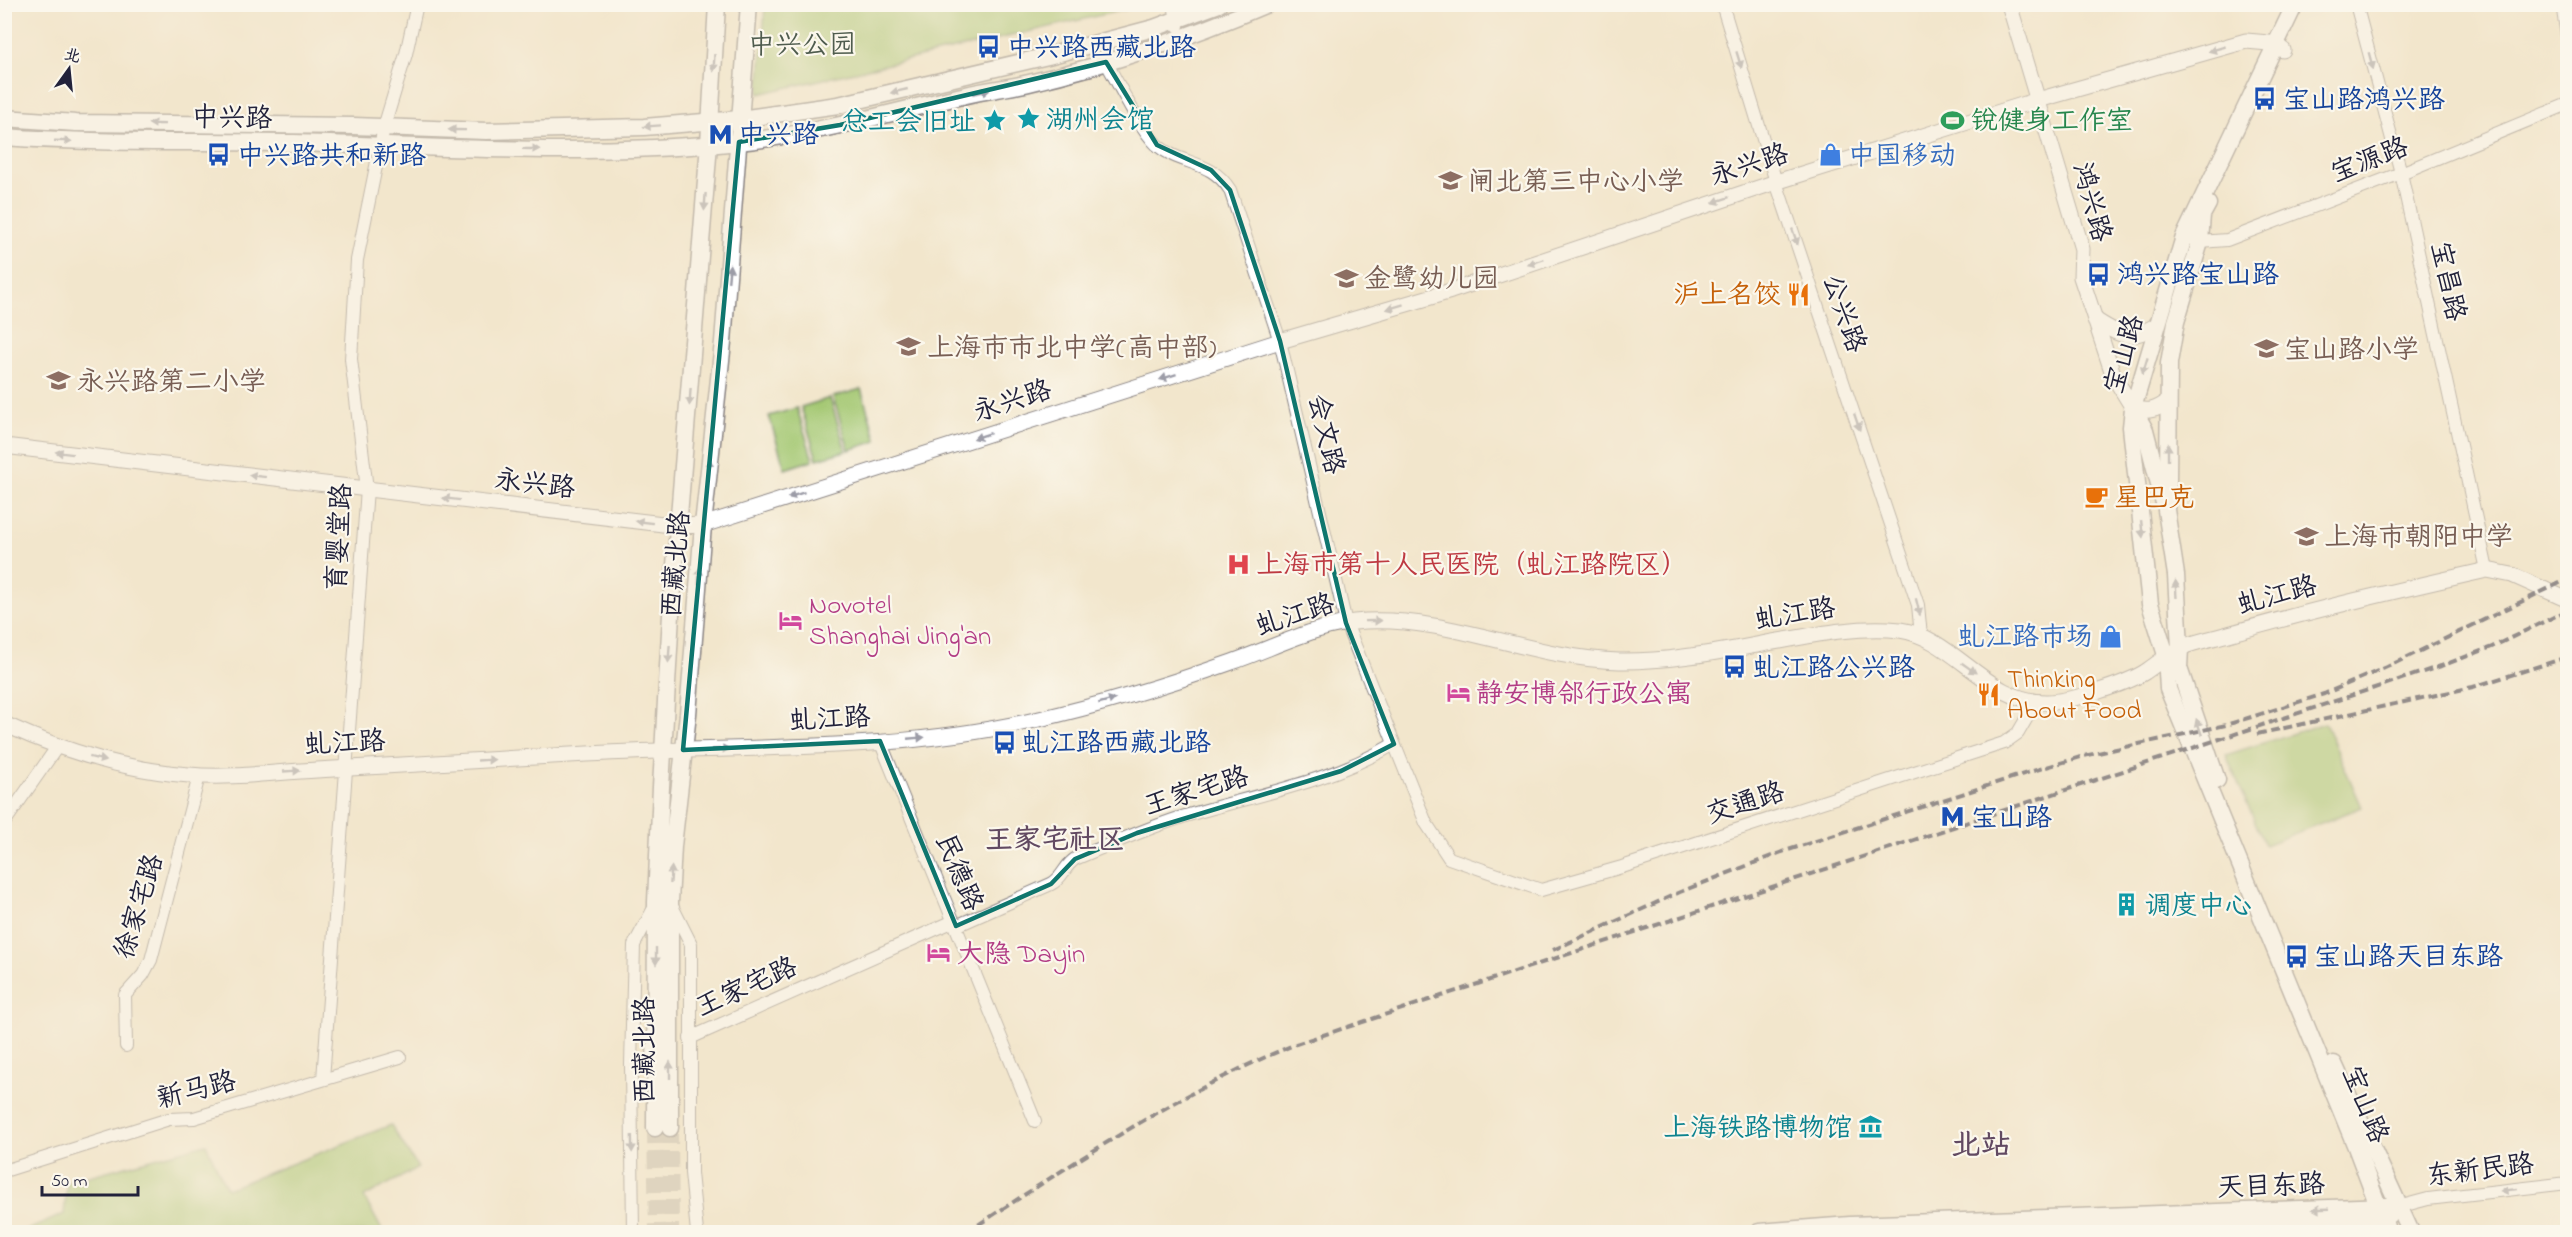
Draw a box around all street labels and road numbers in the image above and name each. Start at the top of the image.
street label: 中兴路 [191,99,273,140]
street label: 宝源路 [2325,129,2415,194]
street label: 永兴路 [1705,135,1794,197]
street label: 鸿兴路 [2061,158,2120,247]
street label: 宝昌路 [2419,238,2474,325]
street label: 公兴路 [1811,269,1874,358]
street label: 宝山路 [2095,310,2155,399]
street label: 永兴路 [968,371,1057,433]
street label: 会文路 [1296,391,1353,478]
street label: 永兴路 [492,461,577,510]
street label: 育婴堂路 [318,482,363,592]
street label: 西藏北路 [653,509,702,620]
street label: 虬江路 [2233,567,2322,626]
street label: 虬江路 [1251,585,1340,647]
street label: 虬江路 [1752,590,1838,641]
street label: 虬江路 [789,699,872,742]
street label: 虬江路 [304,723,387,766]
street label: 王家宅路 [1139,758,1254,827]
street label: 交通路 [1701,773,1790,835]
street label: 民德路 [924,828,991,918]
street label: 徐家宅路 [106,849,175,964]
street label: 王家宅路 [690,949,804,1028]
street label: 西藏北路 [627,996,666,1104]
street label: 宝山路 [2330,1060,2397,1150]
street label: 新马路 [153,1063,241,1120]
street label: 东新民路 [2424,1146,2536,1197]
street label: 天目东路 [2216,1166,2326,1209]

